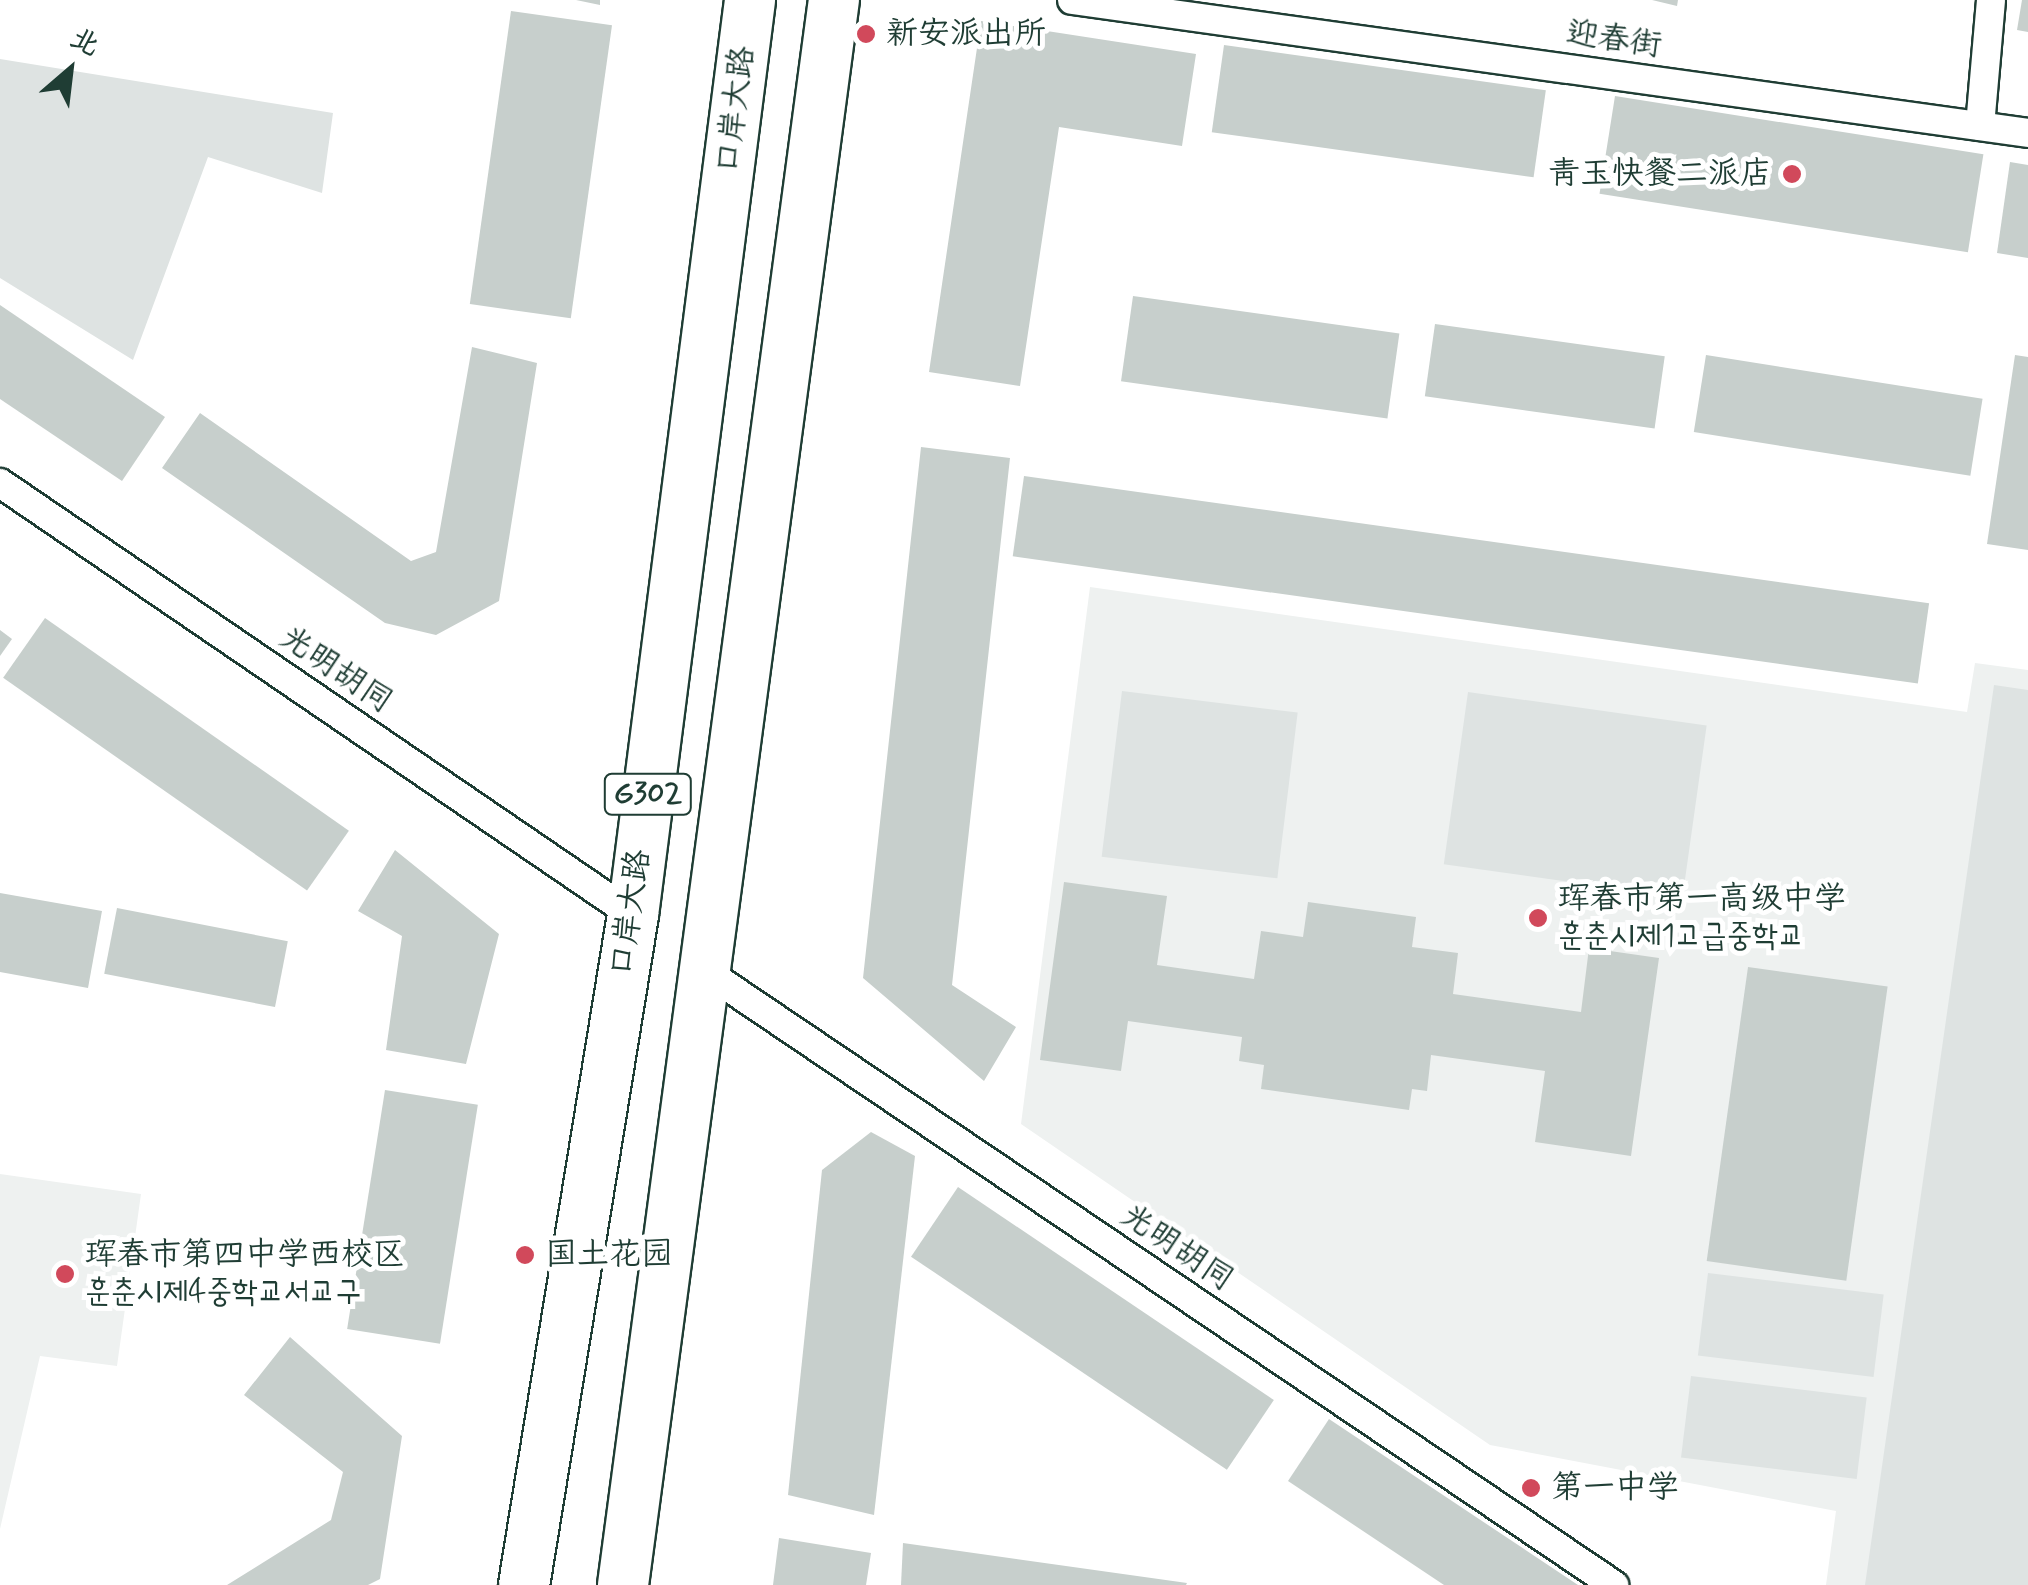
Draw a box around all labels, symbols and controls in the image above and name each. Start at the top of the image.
street label: 迎春街 [1564,14,1664,66]
place label: 新安派出所 [886,15,1046,53]
north arrow [20,20,120,120]
text: 北 [63,20,105,66]
marker: 新安派出所 [855,23,877,45]
street label: 口岸大路 [709,44,763,176]
place label: 青玉快餐二派店 [1548,155,1772,193]
marker: 青玉快餐二派店 [1781,163,1803,185]
street label: 光明胡同 [272,618,400,722]
road number: G302 [603,769,693,819]
street label: 口岸大路 [603,847,659,979]
place label: 珲春市第一高级中学 훈춘시제1고급중학교 [1558,881,1846,956]
marker: 珲春市第一高级中学 훈춘시제1고급중학교 [1527,907,1549,929]
street label: 光明胡同 [1113,1196,1241,1300]
place label: 国土花园 [545,1236,673,1274]
place label: 珲春市第四中学西校区 훈춘시제4중학교서교구 [85,1237,405,1312]
marker: 国土花园 [514,1244,536,1266]
marker: 珲春市第四中学西校区 훈춘시제4중학교서교구 [54,1263,76,1285]
place label: 第一中学 [1551,1469,1679,1507]
marker: 第一中学 [1520,1477,1542,1499]

